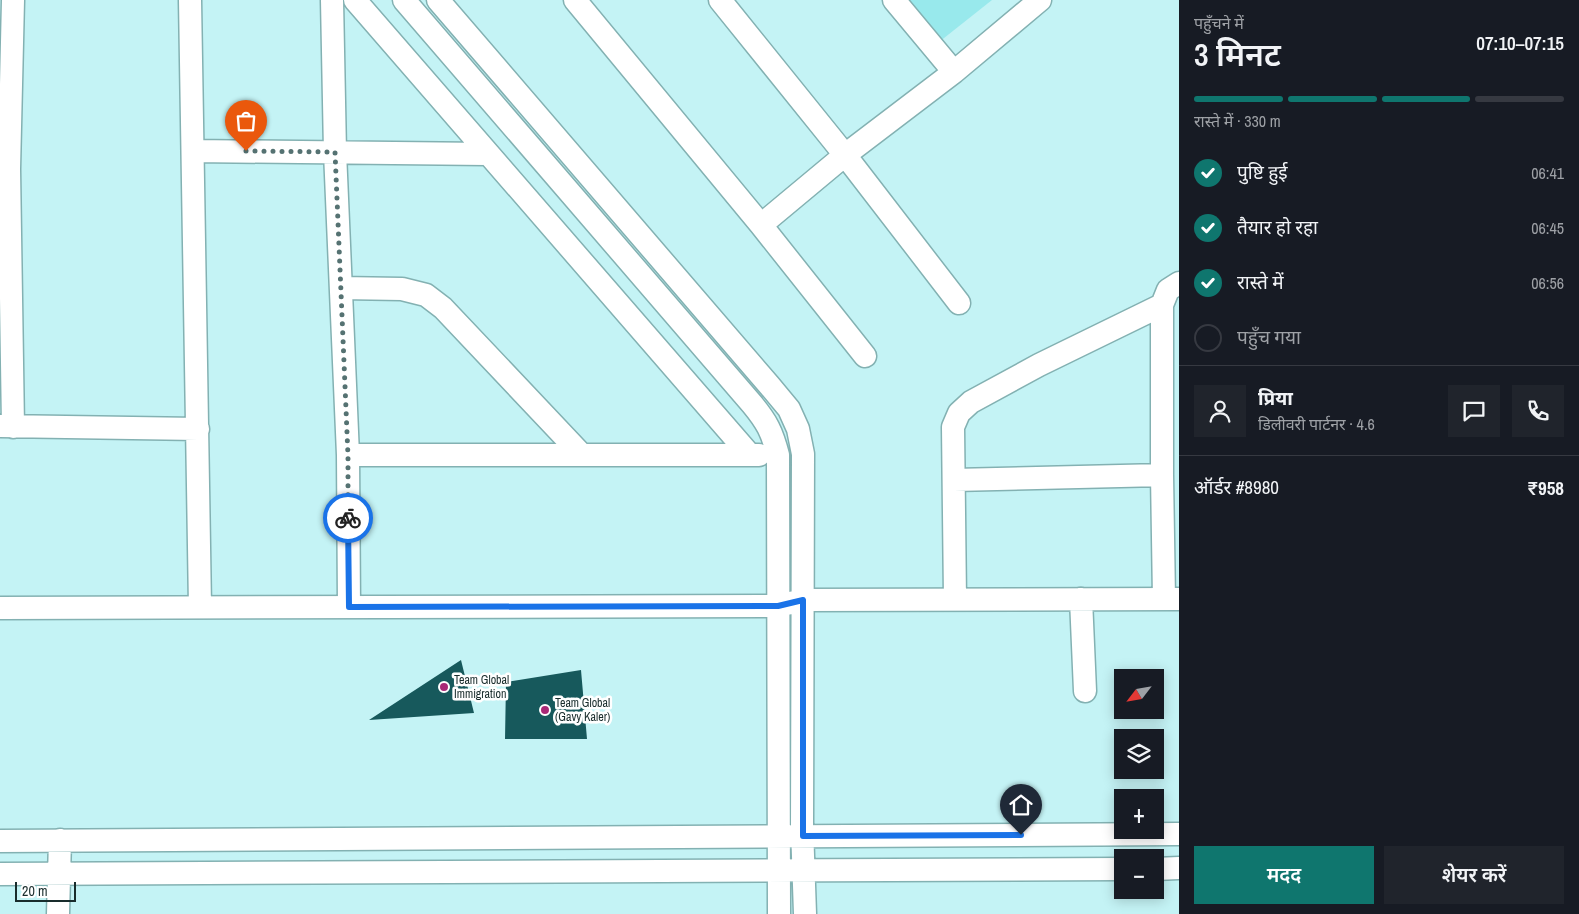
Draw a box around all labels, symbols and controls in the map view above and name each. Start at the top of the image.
text: पहुँचने में [1194,12,1244,34]
text: 07:10–07:15 [1476,30,1564,56]
text: 3 मिनट [1194,33,1281,76]
pin [225,100,267,151]
icon: bag [232,107,260,135]
text: रास्ते में · 330 m [1194,110,1281,132]
icon: check [1194,159,1222,187]
text: पुष्टि हुई [1237,159,1288,185]
text: 06:41 [1531,162,1564,184]
icon: check [1194,214,1222,242]
text: तैयार हो रहा [1237,214,1318,240]
text: 06:45 [1531,217,1564,239]
icon: check [1194,269,1222,297]
text: रास्ते में [1237,269,1284,295]
text: 06:56 [1531,272,1564,294]
text: पहुँच गया [1237,324,1301,350]
button: person [1194,385,1246,437]
text: प्रिया [1258,385,1293,411]
button: chat [1448,385,1500,437]
button: phone [1512,385,1564,437]
text: डिलीवरी पार्टनर · 4.6 [1258,413,1375,435]
text: ऑर्डर #8980 [1194,474,1279,500]
text: ₹958 [1527,475,1564,501]
courier [323,493,373,543]
icon: bike [334,504,362,532]
north arrow [1114,669,1164,719]
map controls [1114,669,1164,899]
place label: Team Global Immigration [454,672,509,702]
marker: Team Global Immigration [438,681,450,693]
place label: Team Global (Gavy Kaler) [555,695,610,725]
marker: Team Global (Gavy Kaler) [539,704,551,716]
button: layers [1114,729,1164,779]
pin [1000,784,1042,835]
button: + [1114,789,1164,839]
icon: home [1007,791,1035,819]
button: मदद [1194,846,1374,904]
button: शेयर करें [1384,846,1564,904]
button: − [1114,849,1164,899]
scale bar [15,879,76,902]
text: 20 m [22,882,48,900]

